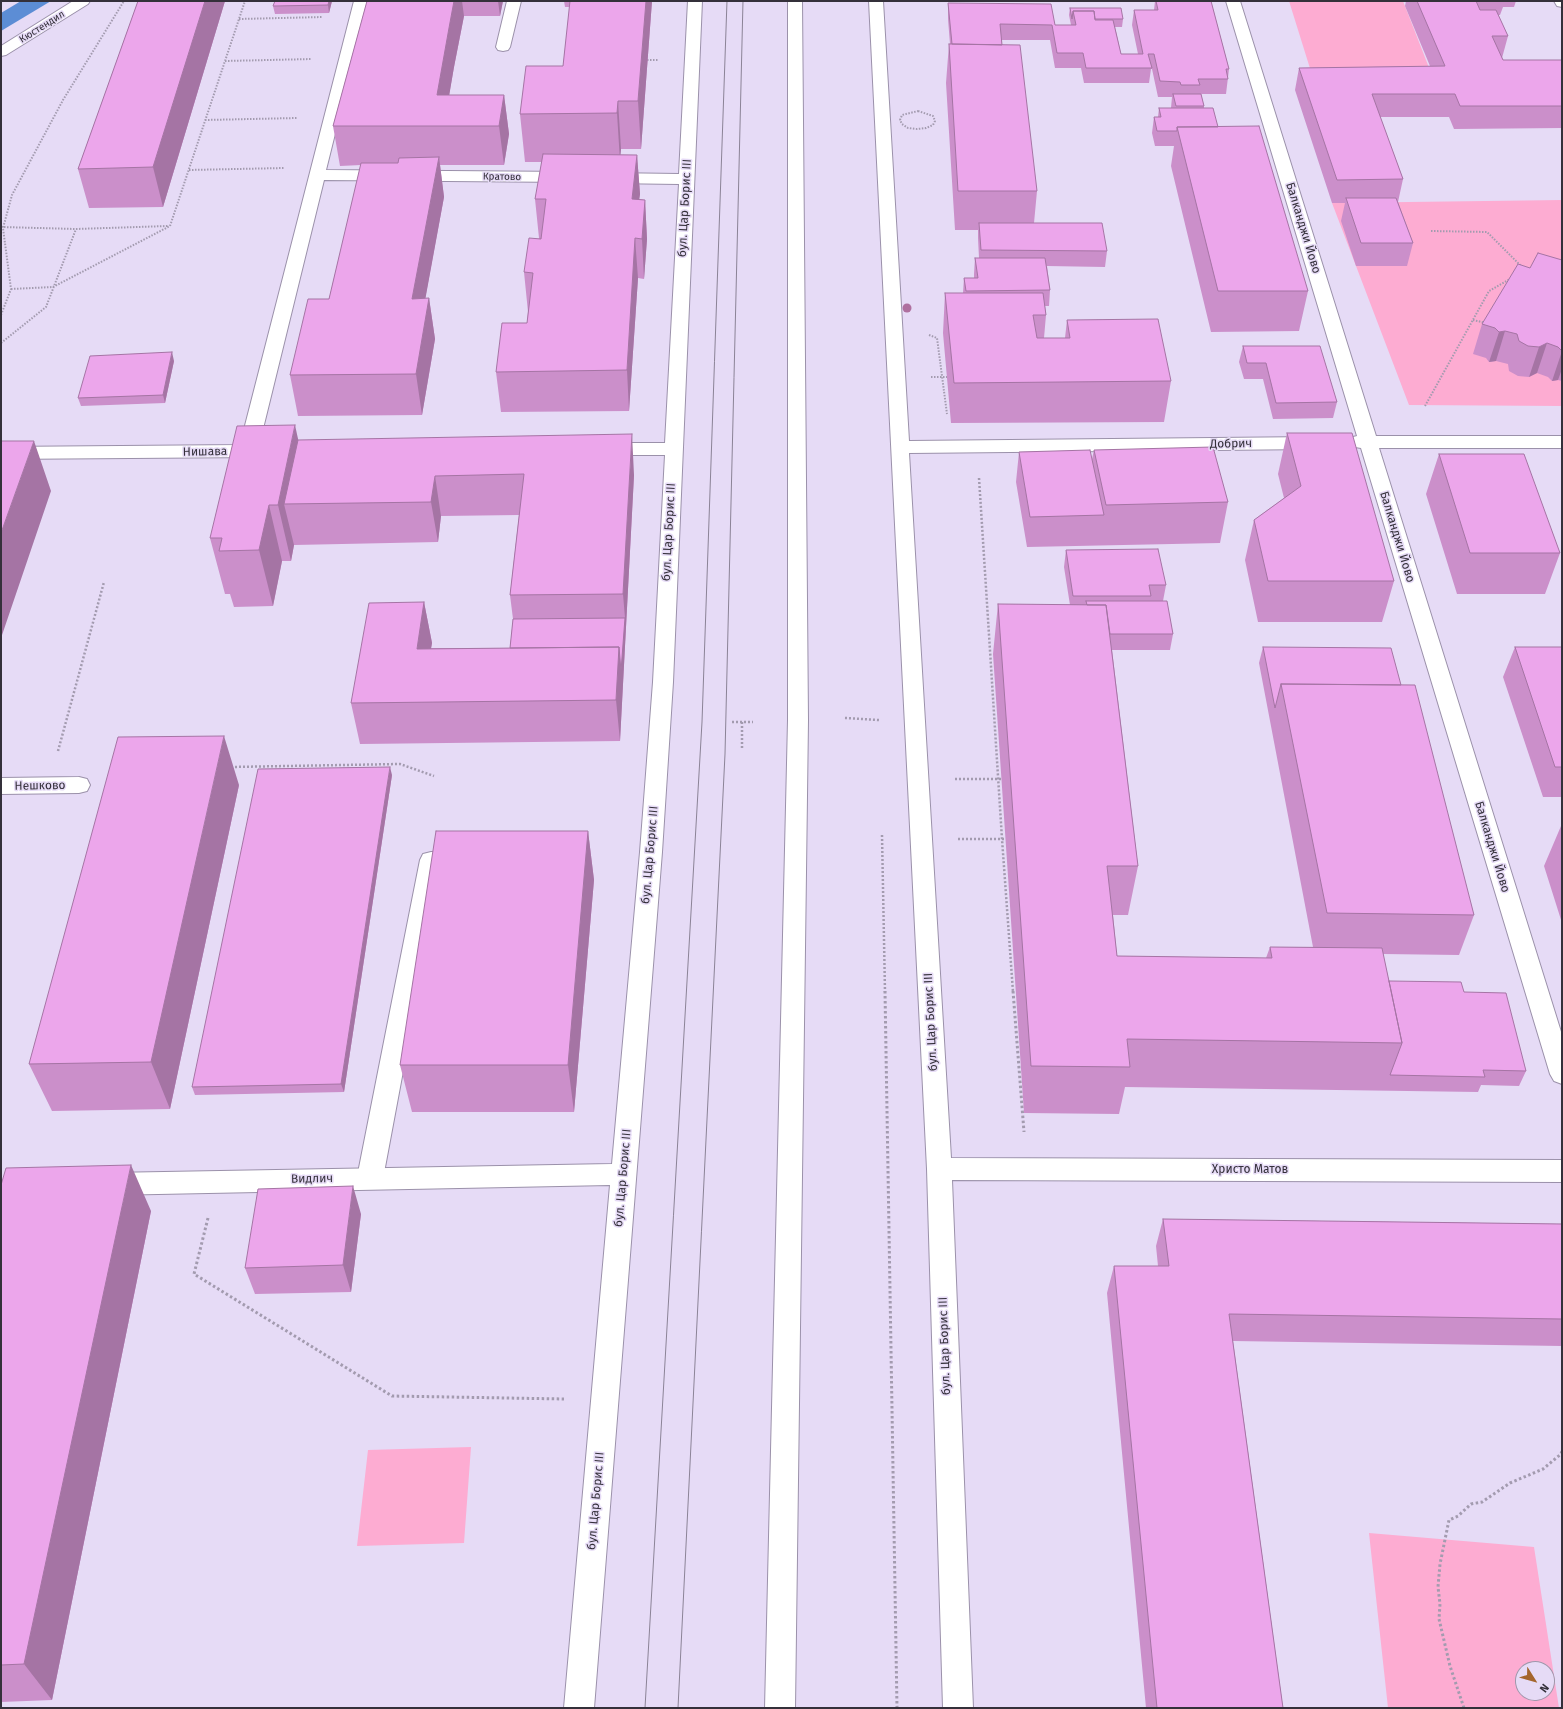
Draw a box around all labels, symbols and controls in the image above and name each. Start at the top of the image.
street label: Кюстендил [17,8,67,46]
street label: бул. Цар Борис III [675,159,695,257]
street label: Кратово [483,171,521,183]
street label: Балканджи Йово [1282,181,1324,275]
street label: Добрич [1210,436,1252,452]
street label: Нишава [183,444,227,460]
street label: бул. Цар Борис III [659,483,679,581]
street label: Балканджи Йово [1376,490,1418,584]
street label: Нешково [14,778,66,794]
street label: Балканджи Йово [1471,800,1513,894]
street label: бул. Цар Борис III [639,805,661,905]
street label: бул. Цар Борис III [921,973,941,1071]
street label: бул. Цар Борис III [612,1128,634,1228]
street label: Христо Матов [1212,1163,1288,1177]
street label: Видлич [291,1171,333,1187]
street label: бул. Цар Борис III [936,1297,954,1395]
street label: бул. Цар Борис III [585,1451,607,1551]
north arrow [1515,1661,1555,1701]
text: N [1537,1681,1552,1695]

